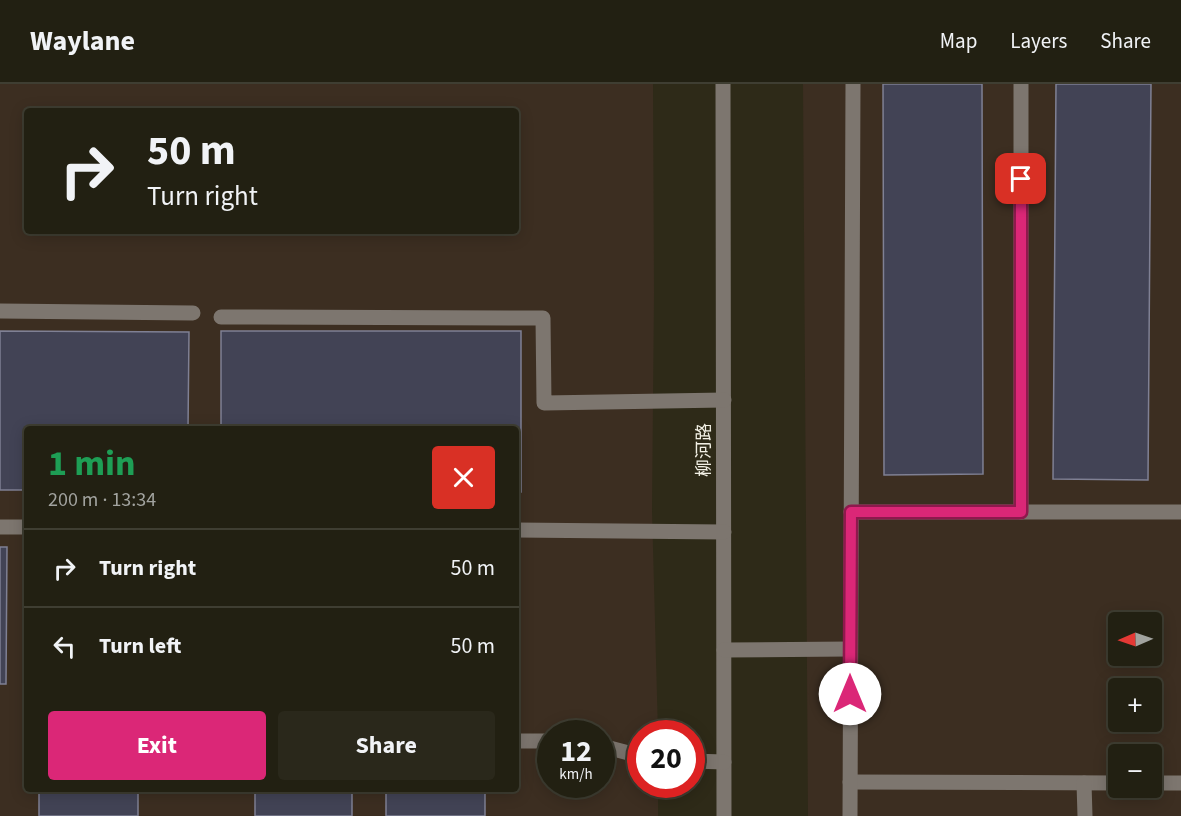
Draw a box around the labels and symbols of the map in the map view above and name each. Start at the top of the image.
pin [995,153,1046,204]
street label: 柳河路 [692,423,717,477]
north arrow [1108,612,1162,666]
position arrow [818,662,882,726]
speed limit sign: 20 [627,720,705,798]

